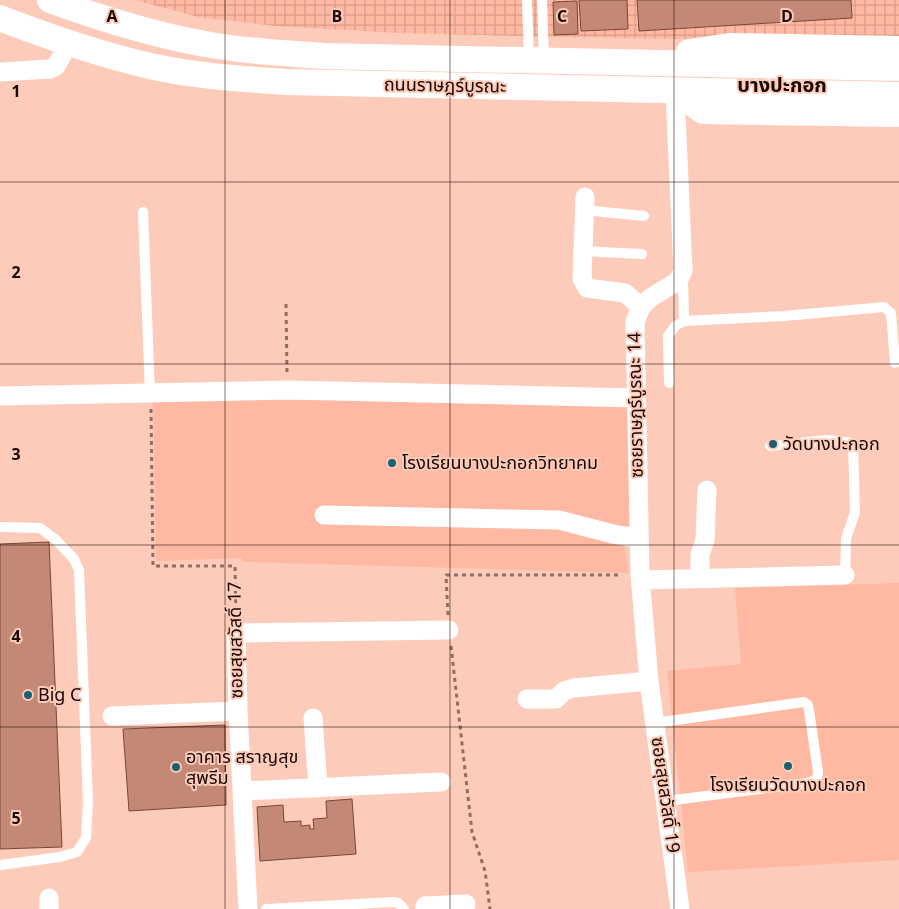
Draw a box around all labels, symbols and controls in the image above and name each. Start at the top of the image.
text: A [106,5,118,29]
text: B [332,5,342,29]
text: C [557,5,567,29]
text: D [781,5,793,29]
street label: ถนนราษฎร์บูรณะ [384,71,506,101]
district label: บางปะกอก [737,71,827,101]
text: 1 [11,80,21,104]
text: 2 [11,261,21,285]
street label: ซอยราษฎร์บูรณะ 14 [621,332,651,478]
place label: วัดบางปะกอก [783,431,880,458]
marker: วัดบางปะกอก [767,438,779,450]
text: 3 [11,443,21,467]
place label: โรงเรียนบางปะกอกวิทยาคม [402,450,598,477]
marker: โรงเรียนบางปะกอกวิทยาคม [386,457,398,469]
street label: ซอยสุขสวัสดิ์ 17 [221,581,251,699]
text: 4 [11,625,21,649]
place label: Big C [38,682,81,709]
marker: Big C [22,689,34,701]
street label: ซอยสุขสวัสดิ์ 19 [643,735,687,855]
place label: อาคาร สราญสุข สุพรีม [186,744,298,792]
marker: โรงเรียนวัดบางปะกอก [782,760,794,772]
marker: อาคาร สราญสุข สุพรีม [170,761,182,773]
place label: โรงเรียนวัดบางปะกอก [710,772,866,799]
text: 5 [11,807,21,831]

